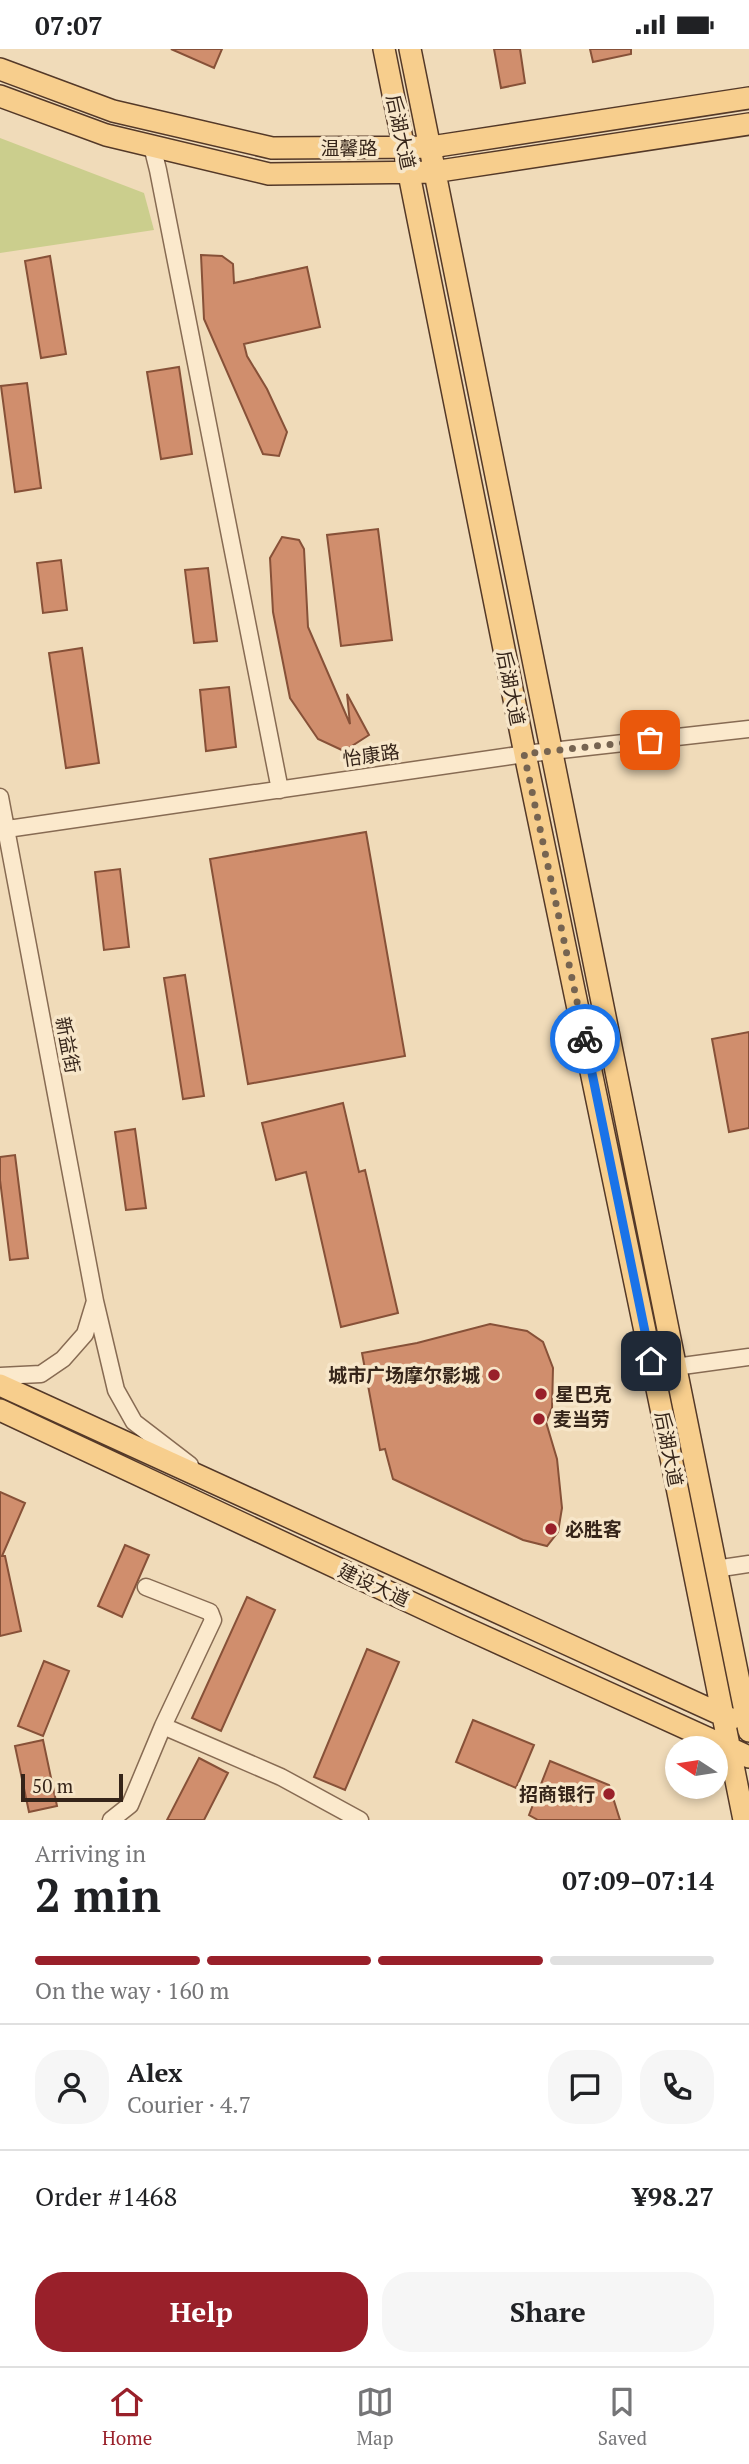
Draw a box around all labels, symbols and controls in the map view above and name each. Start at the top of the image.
text: 07:07 [35,8,103,42]
street label: 后湖大道 [381,92,422,172]
street label: 温馨路 [320,135,378,160]
street label: 后湖大道 [492,648,531,728]
pin [620,710,680,770]
icon: bag [631,721,669,759]
street label: 怡康路 [341,738,401,771]
courier [550,1004,620,1074]
street label: 新益街 [51,1015,86,1075]
icon: bike [566,1020,604,1058]
pin [621,1331,681,1391]
icon: home [632,1342,670,1380]
place label: 城市广场摩尔影城 [328,1362,480,1387]
marker: 城市广场摩尔影城 [486,1367,502,1383]
place label: 星巴克 [555,1381,612,1406]
marker: 星巴克 [533,1386,549,1402]
place label: 麦当劳 [553,1406,610,1431]
street label: 后湖大道 [650,1409,689,1489]
marker: 麦当劳 [531,1411,547,1427]
place label: 必胜客 [565,1516,622,1541]
marker: 必胜客 [543,1521,559,1537]
street label: 建设大道 [334,1557,414,1612]
north arrow [665,1736,728,1799]
map controls [665,1736,728,1799]
scale bar [21,1771,122,1803]
text: 50 m [32,1773,73,1798]
place label: 招商银行 [519,1781,595,1806]
marker: 招商银行 [601,1786,617,1802]
text: Arriving in [35,1838,146,1869]
text: 07:09–07:14 [562,1863,714,1897]
text: 2 min [35,1864,161,1925]
text: On the way · 160 m [35,1975,229,2006]
button: person [35,2050,109,2124]
button: chat [548,2050,622,2124]
button: phone [640,2050,714,2124]
text: Alex [127,2055,183,2089]
text: Courier · 4.7 [127,2089,251,2120]
text: Order #1468 [35,2179,177,2213]
text: ¥98.27 [633,2179,714,2213]
button: Help [35,2272,368,2352]
button: Share [382,2272,714,2352]
tab: Home [102,2383,152,2450]
tab: Map [356,2383,394,2450]
tab: Saved [598,2383,647,2450]

